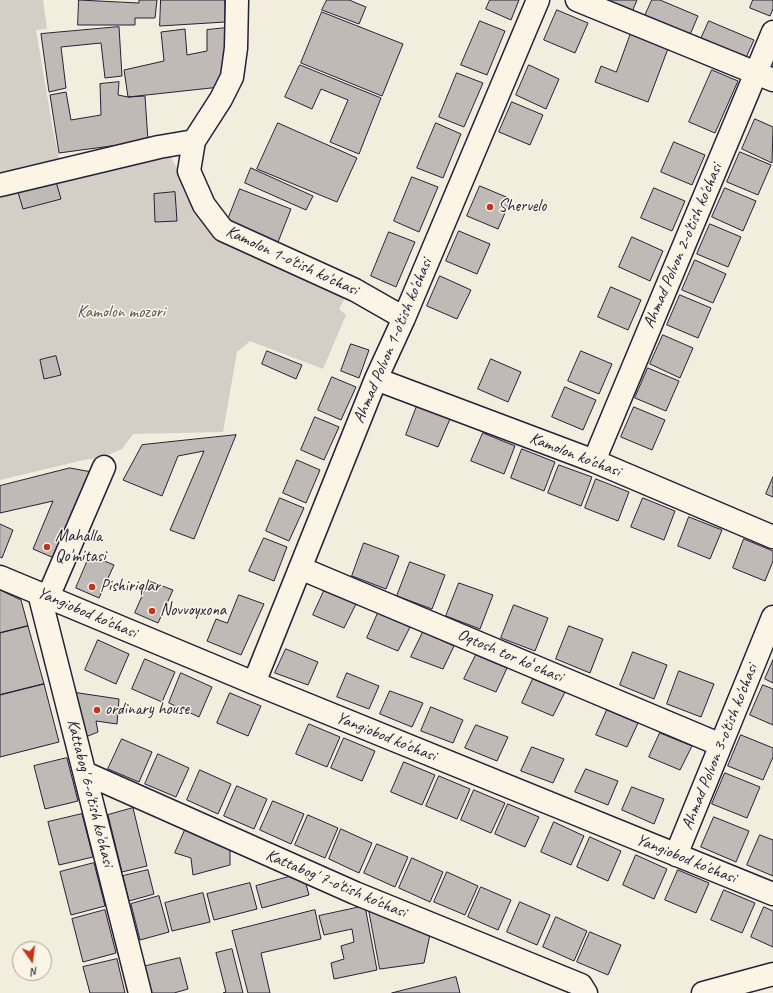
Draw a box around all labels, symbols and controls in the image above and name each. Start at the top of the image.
street label: Ahmad Polvon 2-o'tish ko'chasi [639,161,727,331]
place label: Shervelo [498,197,546,217]
marker: Shervelo [485,202,495,212]
street label: Kamolon 1-o'tish ko'chasi [223,221,361,301]
street label: Ahmad Polvon 1-o'tish ko'chasi [349,256,437,426]
park label: Kamolon mozori [77,303,165,323]
street label: Kamolon ko'chasi [527,428,623,482]
place label: Mahalla Qo'mitasi [55,527,106,567]
marker: Mahalla Qo'mitasi [42,542,52,552]
place label: Pishiriqlar [100,577,160,597]
marker: Pishiriqlar [87,582,97,592]
street label: Yangiobod ko'chasi [34,583,140,643]
place label: Novvoyxona [160,601,226,621]
marker: Novvoyxona [147,606,157,616]
street label: Oqtosh tor koʻchasi [454,625,566,687]
street label: Ahmad Polvon 3-o'tish ko'chasi [677,661,763,833]
place label: ordinary house [105,700,189,720]
marker: ordinary house [92,705,102,715]
street label: Yangiobod ko'chasi [333,708,439,766]
street label: Kattabog' 6-o'tish ko'chasi [62,717,118,869]
street label: Yangiobod ko'chasi [633,830,739,888]
street label: Kattabog' 7-o'tish ko'chasi [262,845,410,923]
north arrow [12,941,52,981]
text: N [30,964,40,979]

